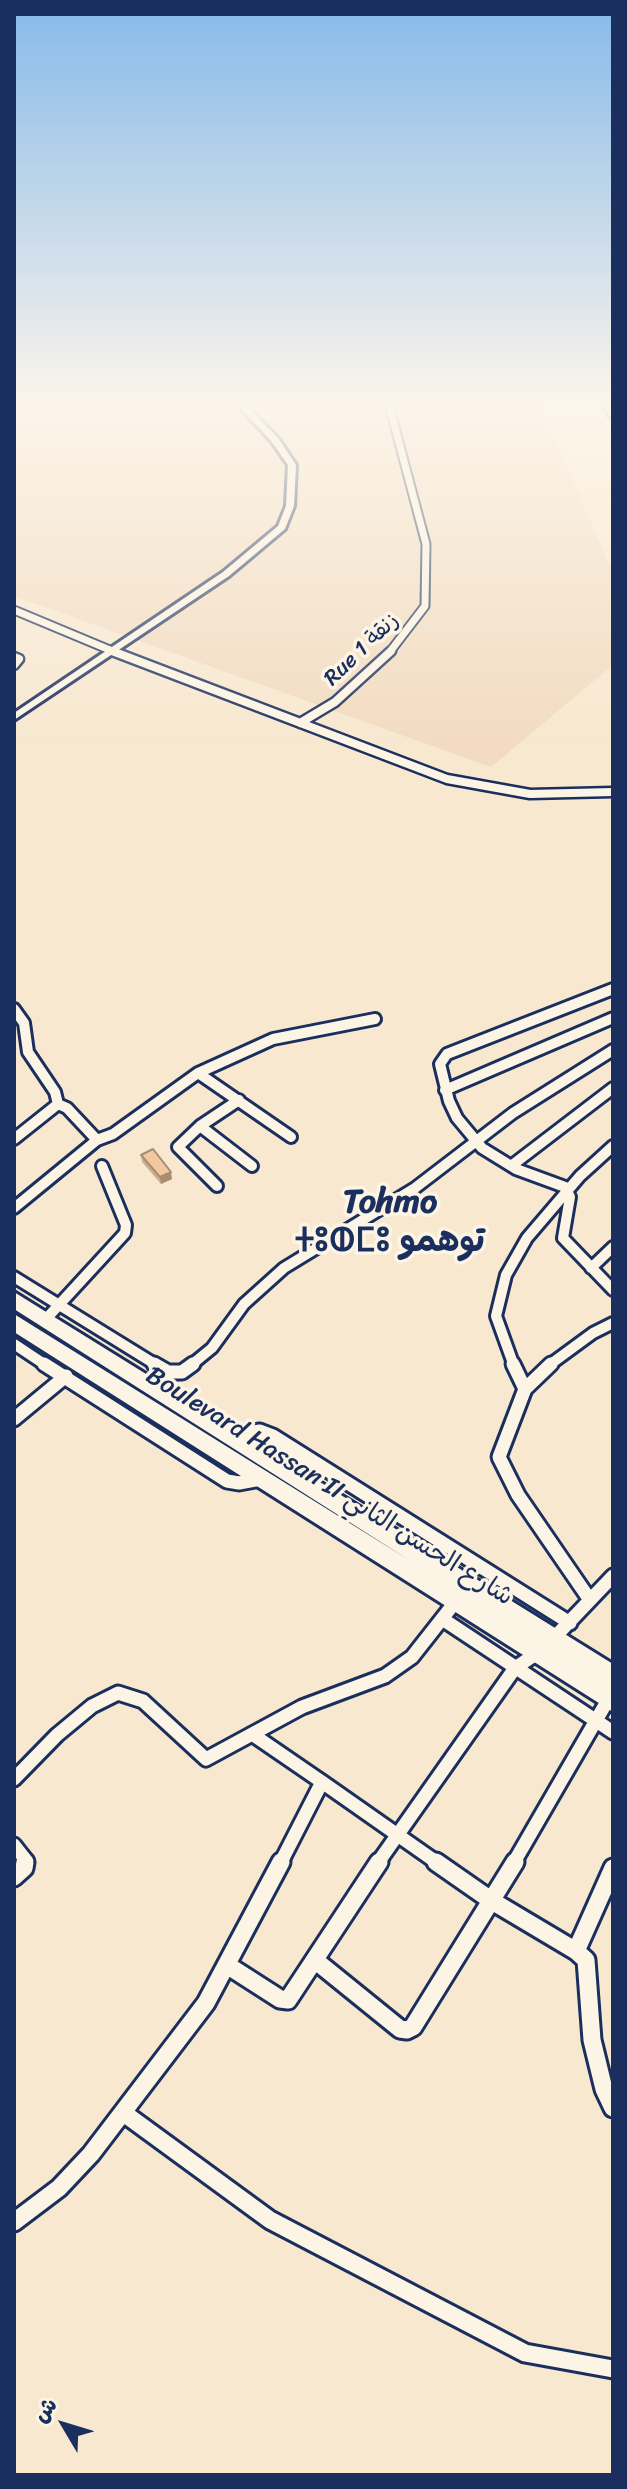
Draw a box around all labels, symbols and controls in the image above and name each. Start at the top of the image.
street label: Rue 1 زنقة [319,608,405,692]
district label: Tohmo ⵜⵓⵀⵎⵓ توهمو [295,1183,485,1262]
street label: Boulevard Hassan II شارع الحسن الثاني [140,1361,518,1613]
north arrow [24,2385,104,2465]
text: ش [22,2388,68,2431]

